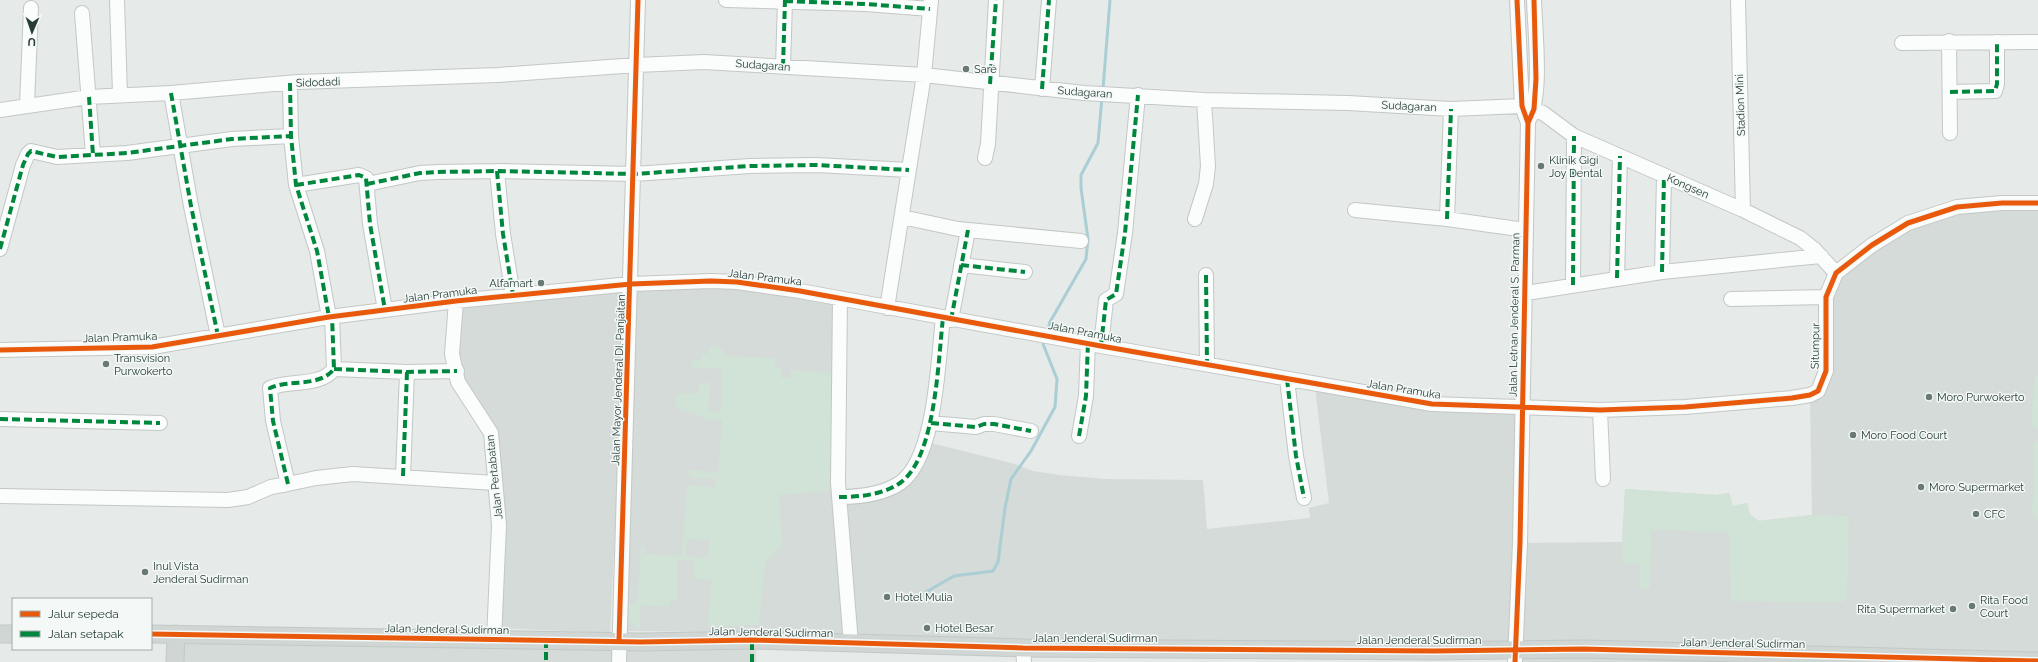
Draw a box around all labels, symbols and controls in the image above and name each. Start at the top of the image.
north arrow [12,12,52,52]
text: U [27,35,36,48]
street label: Sudagaran [735,57,791,74]
place label: Saré [974,63,997,76]
marker: Saré [961,64,971,74]
street label: Stadion Mini [1733,74,1748,136]
street label: Sidodadi [296,75,341,90]
street label: Sudagaran [1057,84,1113,101]
street label: Sudagaran [1381,99,1437,114]
place label: Klinik Gigi Joy Dental [1549,154,1602,180]
marker: Klinik Gigi Joy Dental [1536,161,1546,171]
street label: Kongsen [1665,171,1711,201]
street label: Jalan Letnan Jenderal S. Parman [1507,233,1522,397]
street label: Jalan Pramuka [727,267,803,288]
place label: Alfamart [489,277,533,290]
marker: Alfamart [536,278,546,288]
street label: Jalan Pramuka [402,284,478,305]
street label: Jalan Mayor Jenderal DI. Panjaitan [609,294,628,466]
street label: Jalan Pramuka [1047,319,1123,346]
street label: Situmpur [1809,322,1822,369]
street label: Jalan Pramuka [83,330,157,345]
place label: Transvision Purwokerto [114,352,173,378]
marker: Transvision Purwokerto [101,359,111,369]
street label: Jalan Pramuka [1366,377,1442,402]
place label: Moro Purwokerto [1937,391,2025,404]
marker: Moro Purwokerto [1924,392,1934,402]
place label: Moro Food Court [1861,429,1947,442]
marker: Moro Food Court [1848,430,1858,440]
street label: Jalan Pertabatan [484,434,505,520]
place label: Moro Supermarket [1929,481,2024,494]
marker: Moro Supermarket [1916,482,1926,492]
place label: CFC [1984,508,2006,521]
marker: CFC [1971,509,1981,519]
place label: Inul Vista Jenderal Sudirman [153,560,249,586]
marker: Inul Vista Jenderal Sudirman [140,567,150,577]
place label: Hotel Mulia [895,591,953,604]
marker: Hotel Mulia [882,592,892,602]
place label: Rita Food Court [1980,594,2028,620]
legend [12,598,152,650]
marker: Rita Food Court [1967,601,1977,611]
place label: Rita Supermarket [1857,603,1945,616]
marker: Rita Supermarket [1948,604,1958,614]
text: Jalur sepeda [48,607,119,621]
street label: Jalan Jenderal Sudirman [385,622,509,637]
place label: Hotel Besar [935,622,994,635]
marker: Hotel Besar [922,623,932,633]
street label: Jalan Jenderal Sudirman [709,625,833,640]
text: Jalan setapak [48,627,124,641]
street label: Jalan Jenderal Sudirman [1033,632,1157,645]
street label: Jalan Jenderal Sudirman [1357,634,1481,647]
street label: Jalan Jenderal Sudirman [1681,636,1805,651]

